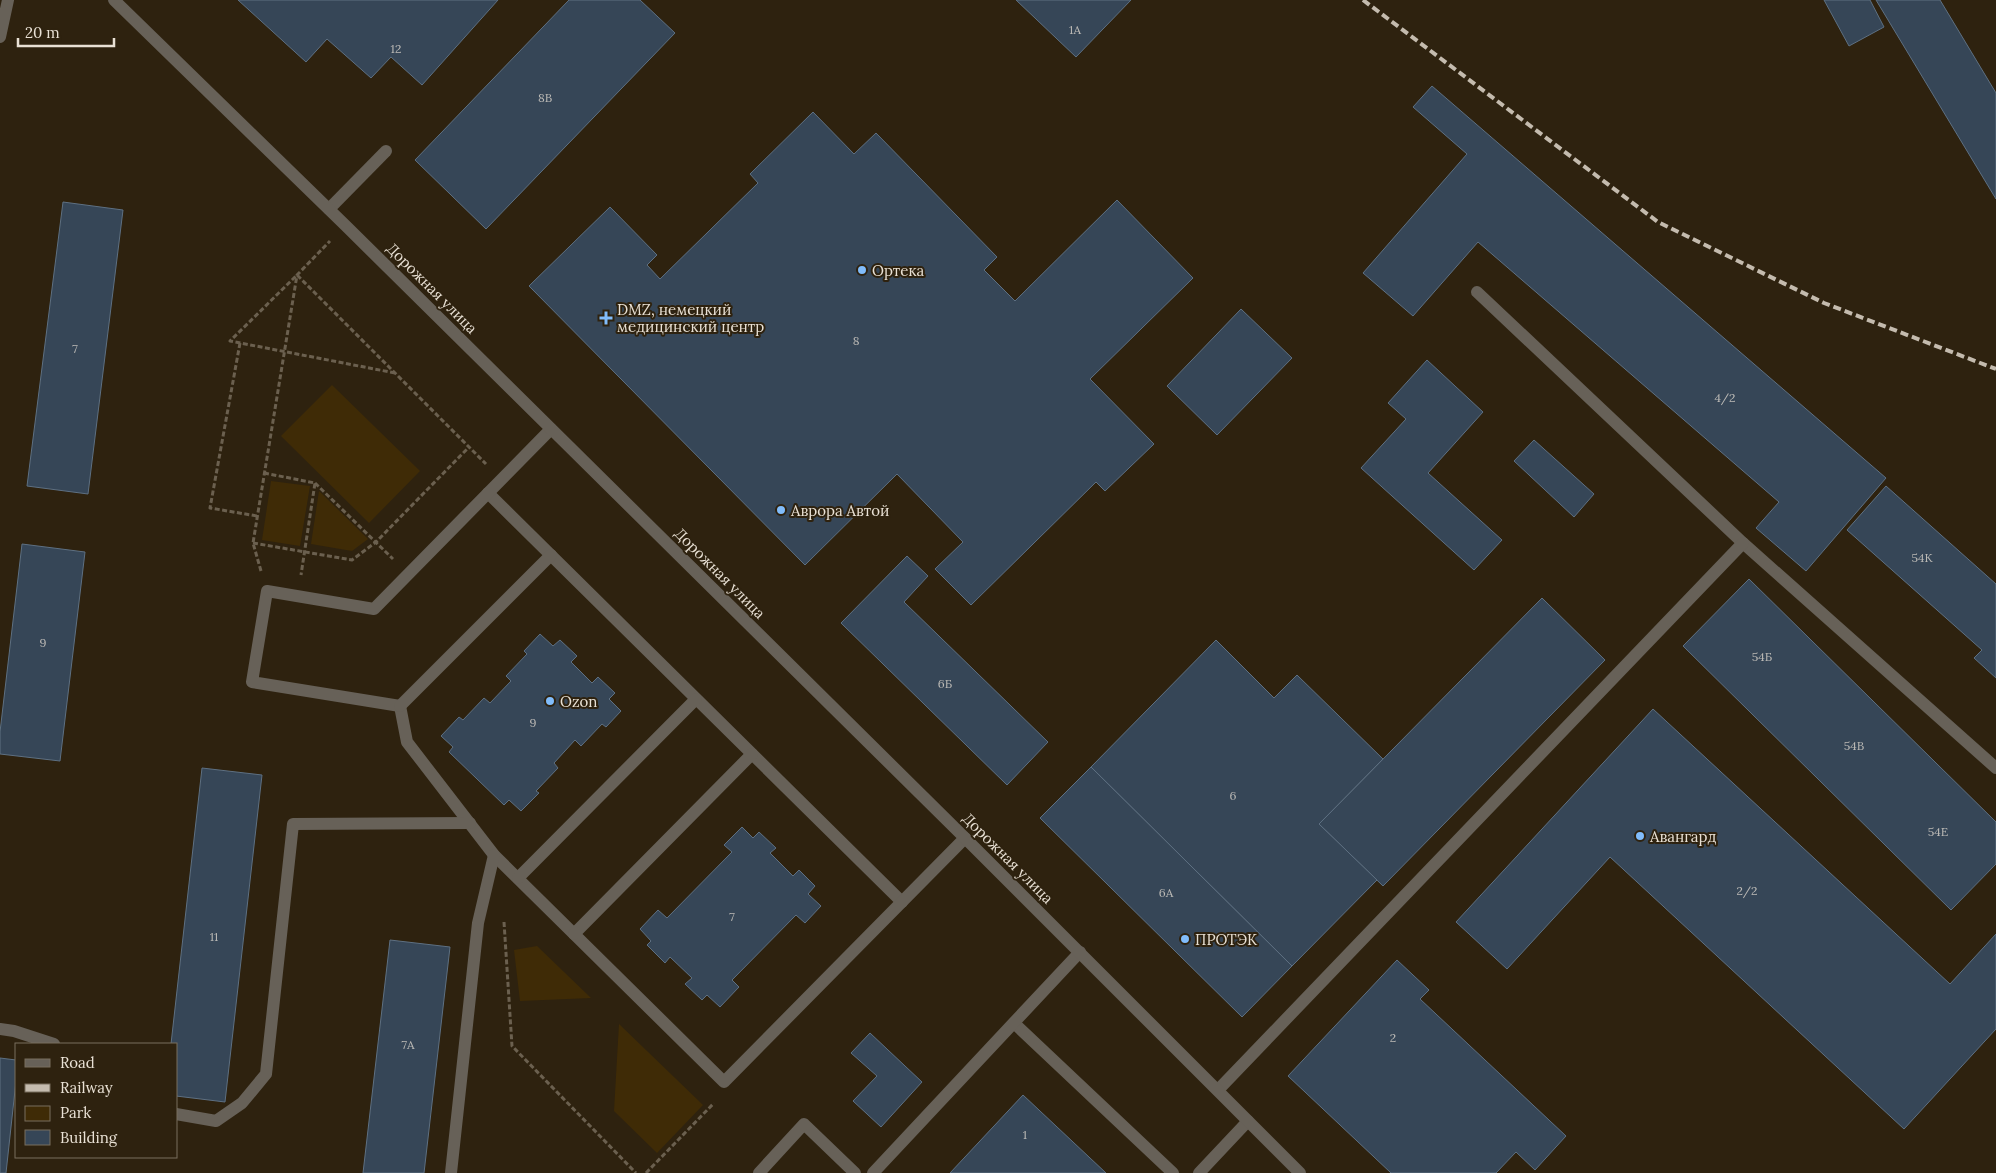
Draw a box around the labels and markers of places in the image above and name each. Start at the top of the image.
place label: Ортека [872,261,924,280]
marker: Ортека [856,264,868,276]
place label: DMZ, немецкий медицинский центр [617,300,764,336]
marker: DMZ, немецкий медицинский центр [599,311,613,325]
place label: Аврора Автой [790,501,889,520]
marker: Аврора Автой [775,504,787,516]
place label: Ozon [560,692,597,711]
marker: Ozon [544,695,556,707]
place label: Авангард [1649,827,1717,846]
marker: Авангард [1634,830,1646,842]
place label: ПРОТЭК [1195,930,1258,949]
marker: ПРОТЭК [1179,933,1191,945]

